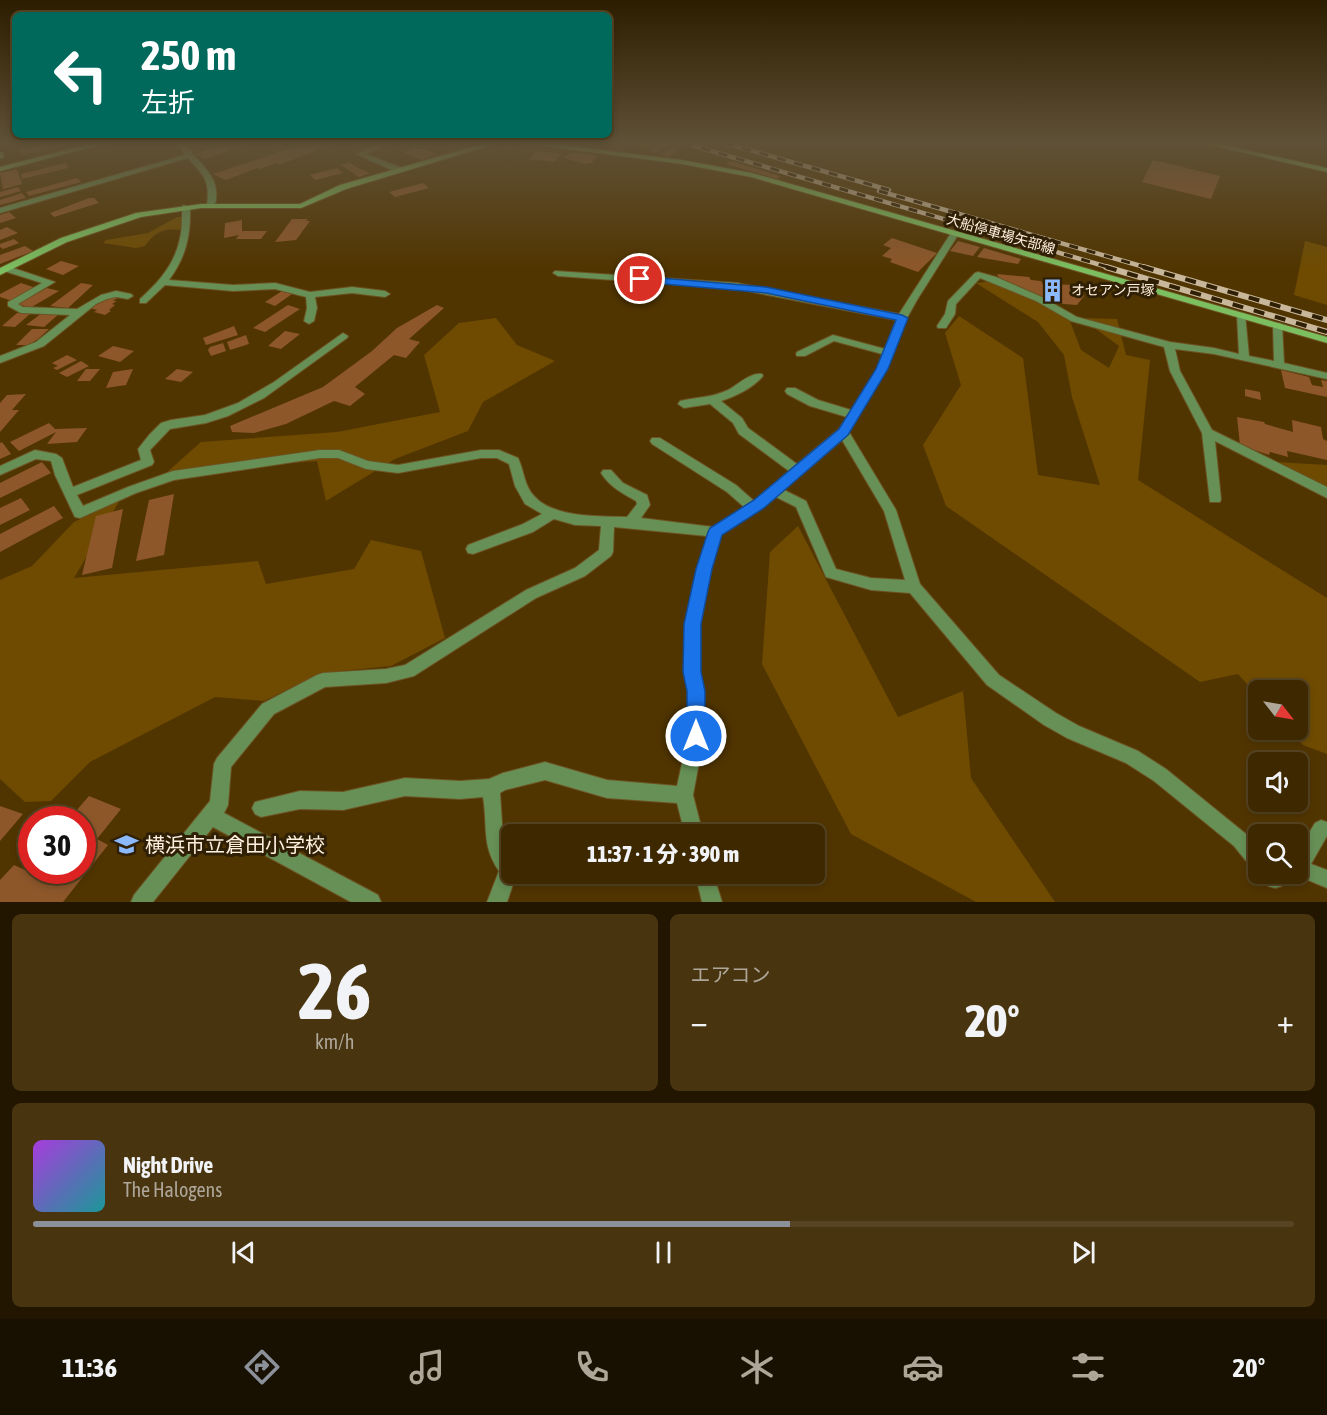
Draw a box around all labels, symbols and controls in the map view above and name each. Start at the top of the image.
text: 250 m [141,31,236,79]
icon: left [42,36,120,114]
text: 左折 [141,87,195,118]
street label: 大船停車場矢部線 [945,211,1057,257]
pin [614,253,665,304]
icon: arrive [623,262,656,295]
building icon: オセアン戸塚 [1040,277,1066,303]
place label: オセアン戸塚 [1071,282,1154,298]
north arrow [1248,680,1308,740]
map controls [1248,680,1308,884]
position arrow [664,704,728,768]
button: sound [1248,752,1308,812]
speed limit sign: 30 [18,806,96,884]
button: search [1248,824,1308,884]
school or university icon: 横浜市立倉田小学校 [114,831,140,857]
place label: 横浜市立倉田小学校 [145,833,325,856]
text: 11:37 · 1 分 · 390 m [587,841,739,867]
text: 26 [298,946,371,1036]
text: エアコン [691,963,771,986]
text: 20° [965,995,1020,1047]
text: − [691,1002,708,1040]
text: + [1277,1002,1294,1040]
text: km/h [315,1030,355,1053]
text: Night Drive [123,1152,213,1178]
text: The Halogens [123,1178,222,1201]
icon: previous [227,1236,260,1269]
icon: pause [647,1236,680,1269]
icon: next [1067,1236,1100,1269]
icon: directions [241,1346,283,1388]
icon: music [406,1346,448,1388]
icon: phone [571,1346,613,1388]
icon: climate [736,1346,778,1388]
icon: car [902,1346,944,1388]
icon: filters [1067,1346,1109,1388]
text: 11:36 [62,1352,117,1383]
text: 20° [1232,1352,1265,1383]

